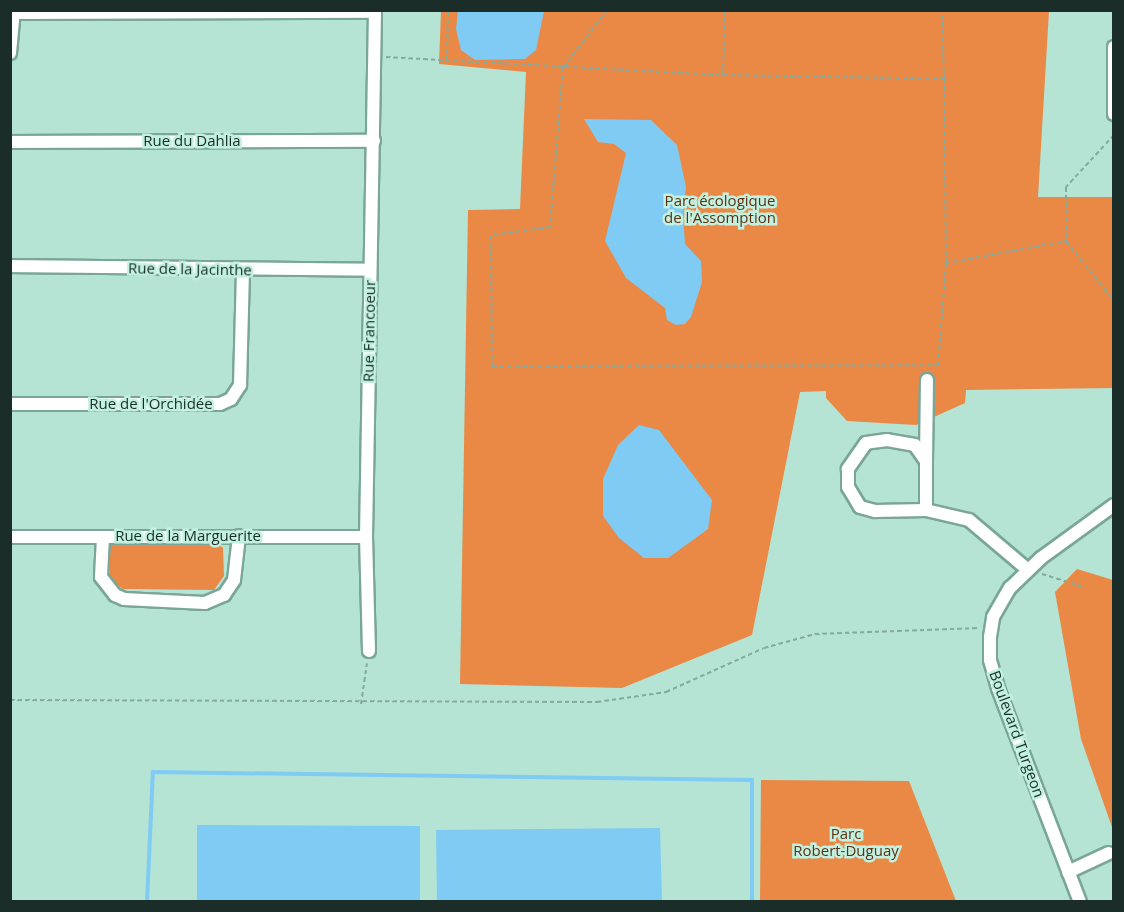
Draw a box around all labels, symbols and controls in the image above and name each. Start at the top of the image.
street label: Rue du Dahlia [143,132,241,150]
park label: Parc écologique de l'Assomption [664,191,776,226]
street label: Rue de la Jacinthe [128,259,252,279]
street label: Rue Francoeur [359,280,379,382]
street label: Rue de l'Orchidée [89,395,213,413]
street label: Rue de la Marguerite [115,527,261,545]
street label: Boulevard Turgeon [986,668,1048,800]
park label: Parc Robert-Duguay [793,824,899,859]

